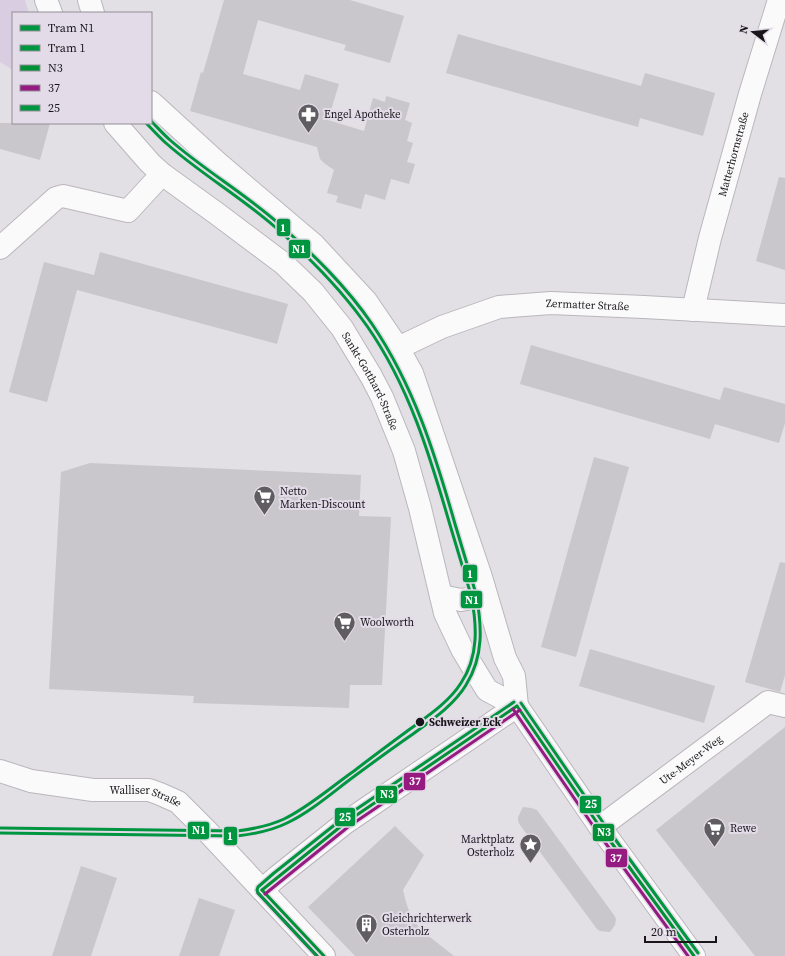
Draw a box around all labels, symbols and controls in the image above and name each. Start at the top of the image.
legend [12,12,152,124]
north arrow [733,12,773,52]
text: Tram N1 [48,20,94,36]
text: N [736,23,752,35]
text: Tram 1 [48,40,86,56]
text: N3 [48,60,63,76]
text: 37 [48,80,60,96]
text: 25 [48,100,60,116]
pharmacy icon: Engel Apotheke [295,101,321,134]
place label: Engel Apotheke [324,107,401,122]
street label: Matterhornstraße [714,110,752,198]
line badge: 1 [276,218,291,237]
text: 1 [280,221,286,236]
line badge: N1 [288,239,311,259]
text: N1 [292,242,306,257]
street label: Zermatter Straße [545,295,630,314]
street label: Sankt-Gotthard-Straße [339,329,402,433]
supermarket icon: Netto Marken-Discount [251,484,277,517]
place label: Netto Marken-Discount [280,484,365,512]
line badge: 1 [462,564,478,583]
text: 1 [467,567,473,582]
line badge: N1 [460,590,483,609]
text: N1 [465,593,479,608]
supermarket icon: Woolworth [332,609,358,642]
place label: Woolworth [360,615,415,630]
place label: Schweizer Eck [429,715,502,730]
marker: Schweizer Eck [414,716,426,728]
street label: Ute-Meyer-Weg [656,731,725,788]
line badge: 37 [403,772,426,791]
text: 37 [409,774,421,789]
street label: Walliser Straße [110,783,186,810]
line badge: N3 [375,785,398,804]
text: N3 [380,787,394,802]
line badge: 25 [579,795,602,814]
text: 25 [585,797,597,812]
line badge: 25 [334,807,356,827]
text: 25 [339,810,351,825]
supermarket icon: Rewe [701,815,727,848]
line badge: N1 [187,821,210,840]
place label: Rewe [730,821,757,836]
text: N1 [192,823,206,838]
line badge: N3 [592,823,615,842]
text: N3 [597,825,611,840]
line badge: 1 [223,826,238,846]
text: 1 [227,829,233,844]
place label: Marktplatz Osterholz [461,832,514,860]
place icon: Marktplatz Osterholz [517,832,543,865]
line badge: 37 [605,848,628,868]
text: 37 [610,851,622,866]
building icon: Gleichrichterwerk Osterholz [353,911,379,944]
place label: Gleichrichterwerk Osterholz [382,911,473,939]
scale bar [645,918,716,944]
text: 20 m [651,924,677,940]

